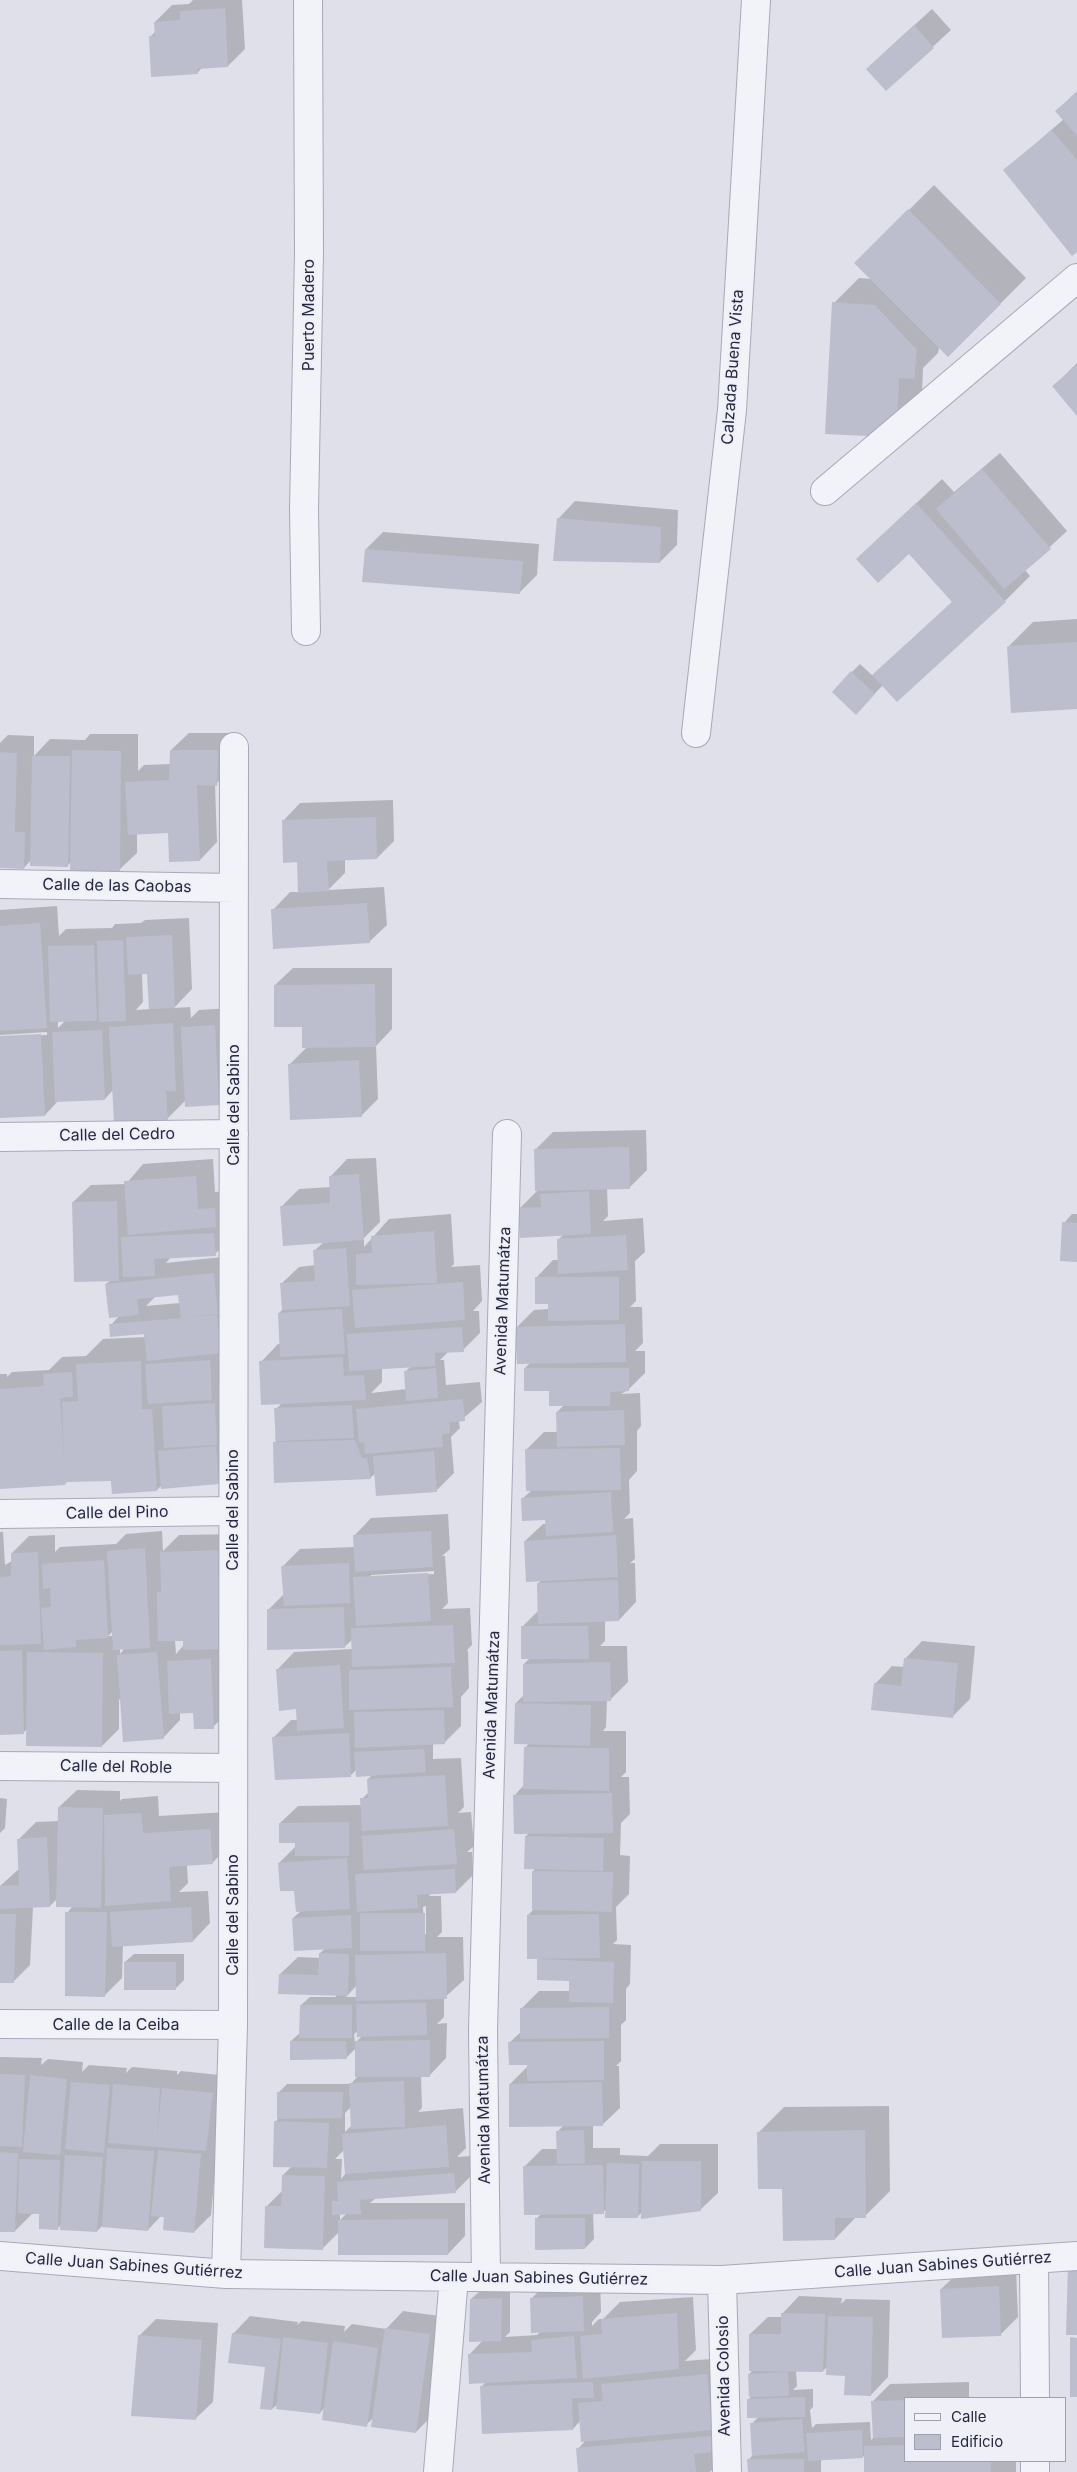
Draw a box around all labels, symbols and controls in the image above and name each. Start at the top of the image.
street label: Puerto Madero [299,259,319,371]
street label: Calzada Buena Vista [718,289,748,445]
street label: Calle de las Caobas [42,875,192,897]
street label: Calle del Sabino [224,1044,244,1166]
street label: Calle del Cedro [59,1124,175,1146]
street label: Avenida Matumátza [491,1226,515,1376]
street label: Calle del Sabino [223,1449,243,1571]
street label: Calle del Pino [65,1503,169,1523]
street label: Avenida Matumátza [480,1630,504,1780]
street label: Calle del Roble [60,1756,172,1778]
street label: Calle del Sabino [223,1854,243,1976]
street label: Calle de la Ceiba [52,2015,180,2035]
street label: Avenida Matumátza [473,2035,495,2185]
street label: Calle Juan Sabines Gutiérrez [833,2248,1053,2282]
street label: Calle Juan Sabines Gutiérrez [24,2249,244,2283]
street label: Calle Juan Sabines Gutiérrez [430,2266,648,2290]
street label: Avenida Colosio [713,2315,735,2437]
legend [904,2397,1067,2462]
text: Calle [951,2407,986,2426]
text: Edificio [951,2432,1003,2451]

